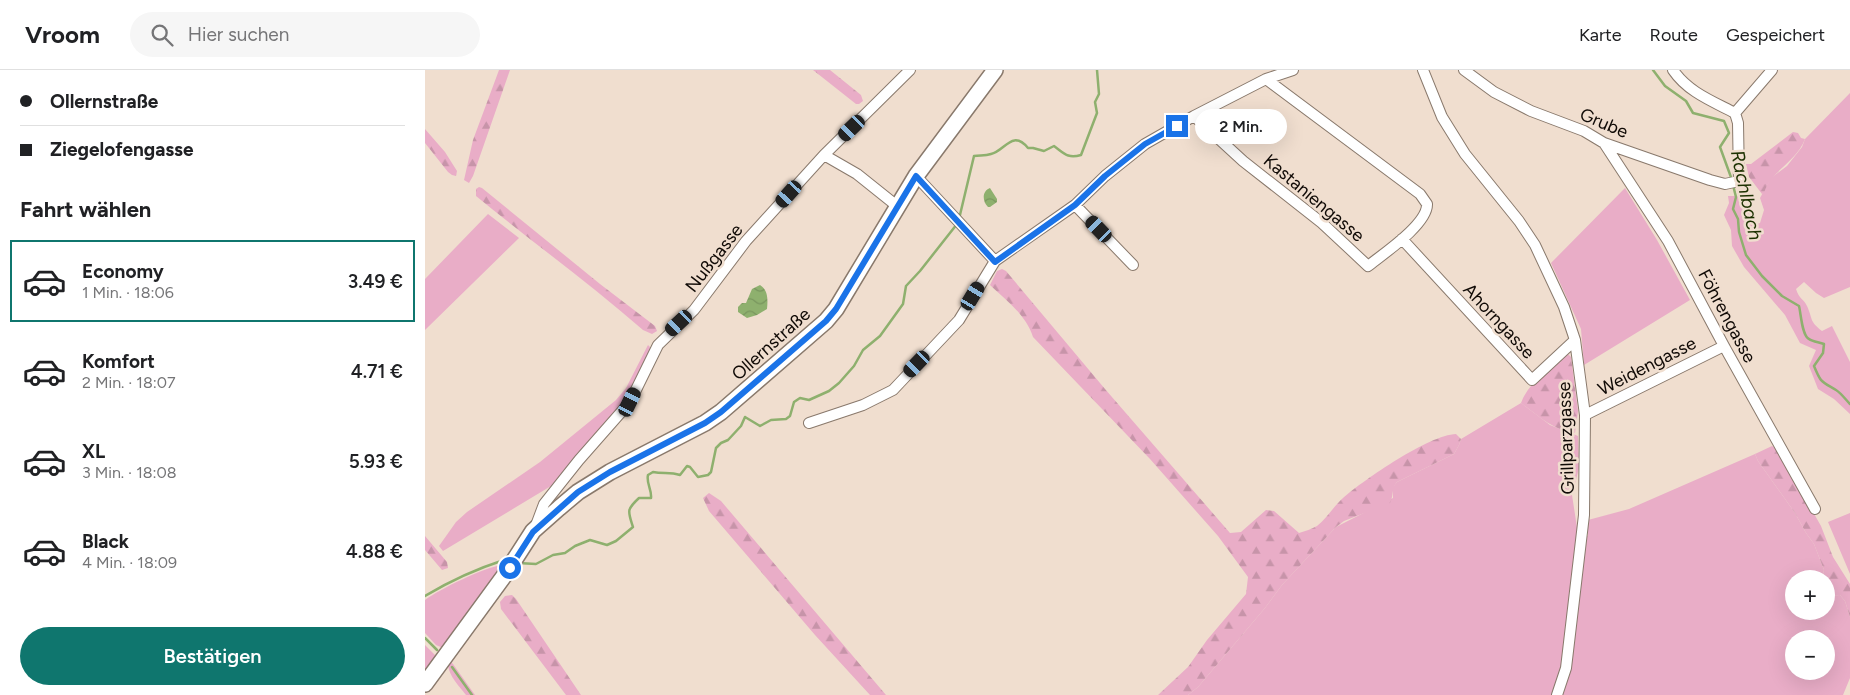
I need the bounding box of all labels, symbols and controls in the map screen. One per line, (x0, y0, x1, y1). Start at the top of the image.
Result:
search box (130, 12, 480, 57)
text: Vroom (25, 20, 100, 49)
icon: search (148, 21, 176, 49)
text: Hier suchen (188, 23, 289, 46)
text: Karte (1579, 24, 1622, 46)
text: Route (1650, 24, 1698, 46)
text: Gespeichert (1726, 24, 1825, 46)
text: Ollernstraße (50, 90, 158, 113)
street label: Grube (1577, 103, 1632, 143)
callout: 2 Min. (1195, 108, 1287, 144)
car (836, 112, 868, 144)
route end (1166, 115, 1188, 137)
text: 2 Min. (1219, 117, 1263, 136)
text: Ziegelofengasse (50, 138, 194, 161)
water label: Rachlbach (1726, 148, 1767, 243)
street label: Kastaniengasse (1259, 149, 1369, 247)
car (773, 178, 804, 210)
text: Fahrt wählen (20, 196, 151, 223)
car (1083, 213, 1114, 245)
street label: Nußgasse (681, 219, 748, 296)
icon: car (22, 259, 67, 304)
text: Economy (82, 260, 164, 283)
street label: Föhrengasse (1693, 266, 1761, 367)
text: 3.49 € (348, 270, 403, 293)
car (958, 279, 987, 313)
street label: Ahorngasse (1459, 279, 1540, 363)
text: 1 Min. · 18:06 (82, 283, 174, 302)
street label: Ollernstraße (727, 303, 815, 385)
car (662, 307, 695, 339)
street label: Weidengasse (1594, 332, 1700, 400)
car (901, 348, 932, 380)
icon: car (22, 349, 67, 394)
text: Komfort (82, 350, 155, 373)
text: 4.71 € (351, 360, 403, 383)
text: 2 Min. · 18:07 (82, 373, 176, 392)
street label: Grillparzgasse (1553, 381, 1579, 495)
car (616, 385, 643, 419)
icon: car (22, 439, 67, 484)
text: XL (82, 440, 105, 463)
text: 5.93 € (349, 450, 403, 473)
text: 3 Min. · 18:08 (82, 463, 177, 482)
icon: car (22, 529, 67, 574)
text: Black (82, 530, 129, 553)
text: 4.88 € (346, 540, 403, 563)
text: 4 Min. · 18:09 (82, 553, 177, 572)
route start (499, 557, 521, 579)
map controls (1785, 570, 1835, 680)
button: + (1785, 570, 1835, 620)
button: Bestätigen (20, 627, 405, 685)
button: − (1785, 630, 1835, 680)

